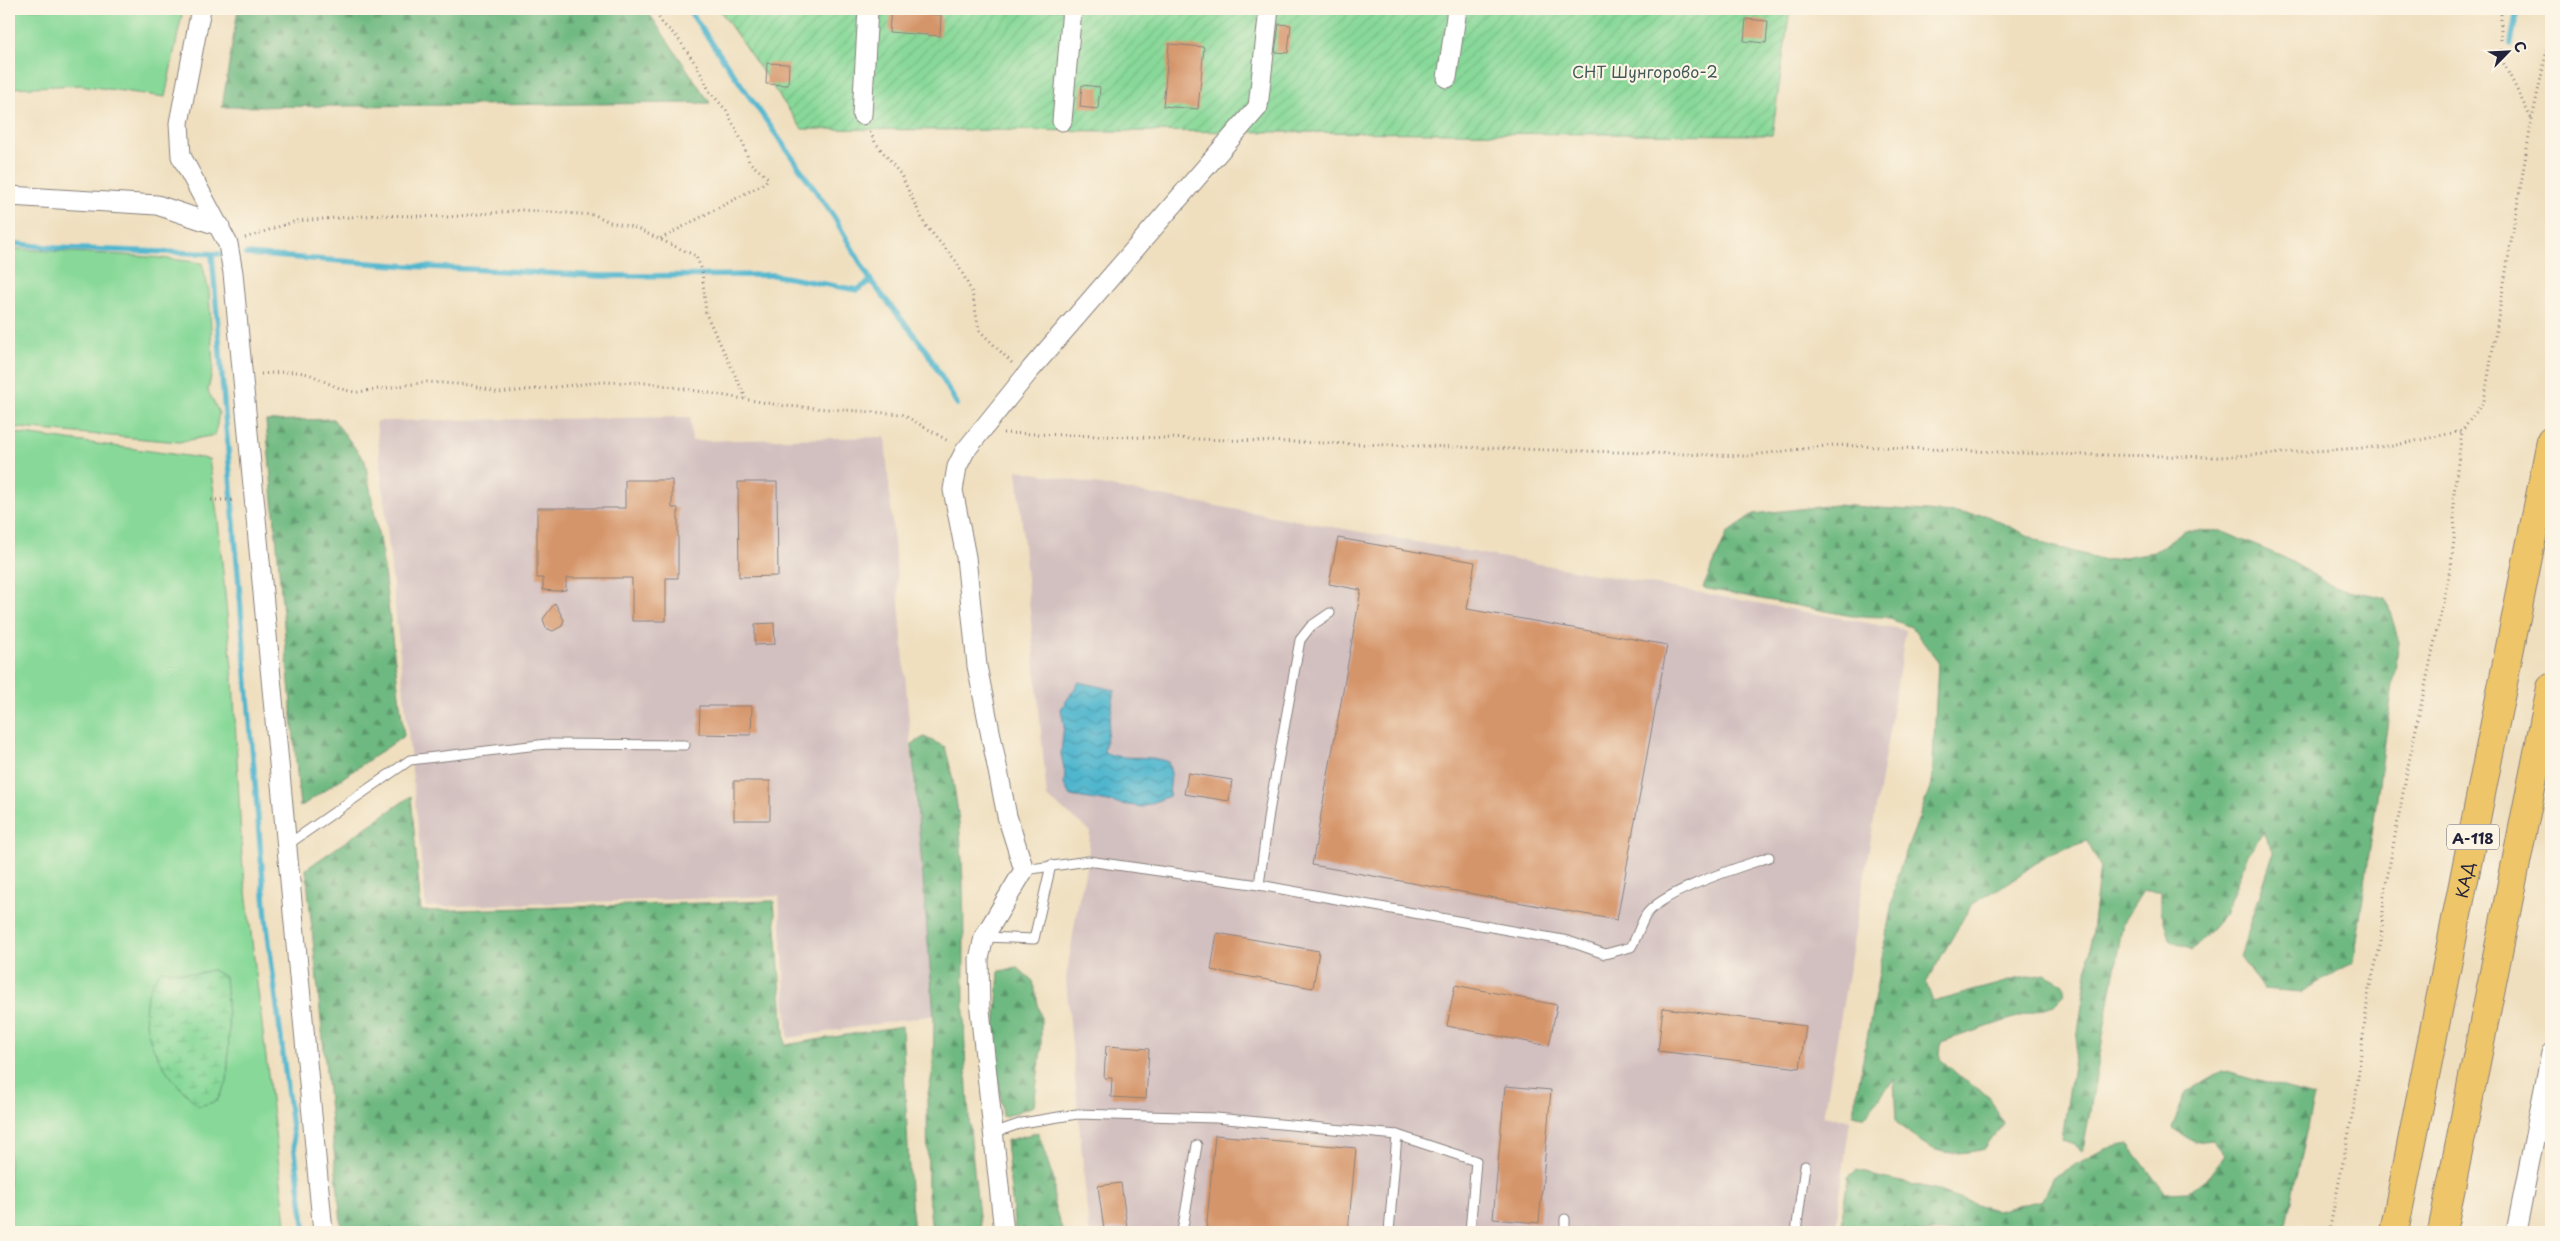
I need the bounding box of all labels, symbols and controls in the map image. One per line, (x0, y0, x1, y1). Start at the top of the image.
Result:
north arrow (2482, 28, 2532, 78)
text: С (2509, 37, 2532, 56)
park label: СНТ Шунгорово-2 (1572, 59, 1718, 83)
road number: А-118 (2447, 824, 2499, 850)
street label: КАД (2449, 859, 2479, 900)

